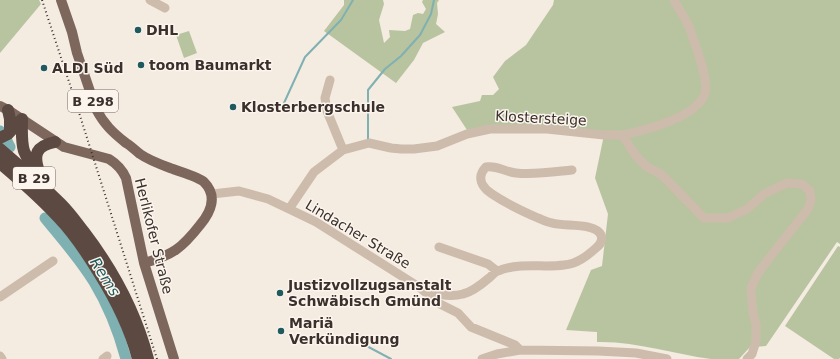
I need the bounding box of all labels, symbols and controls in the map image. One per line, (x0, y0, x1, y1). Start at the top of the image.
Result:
place label: DHL (146, 22, 178, 38)
marker: DHL (133, 25, 143, 35)
place label: toom Baumarkt (149, 57, 272, 73)
place label: ALDI Süd (52, 60, 124, 76)
marker: toom Baumarkt (136, 60, 146, 70)
marker: ALDI Süd (39, 63, 49, 73)
road number: B 298 (68, 90, 118, 112)
place label: Klosterbergschule (241, 99, 385, 115)
marker: Klosterbergschule (228, 102, 238, 112)
street label: Klostersteige (495, 108, 587, 128)
road number: B 29 (13, 167, 55, 189)
street label: Herlikofer Straße (132, 176, 176, 296)
street label: Lindacher Straße (303, 196, 413, 272)
water label: Rems (86, 254, 124, 300)
place label: Justizvollzugsanstalt Schwäbisch Gmünd (287, 277, 452, 309)
marker: Justizvollzugsanstalt Schwäbisch Gmünd (275, 288, 285, 298)
place label: Mariä Verkündigung (289, 315, 400, 347)
marker: Mariä Verkündigung (276, 326, 286, 336)

